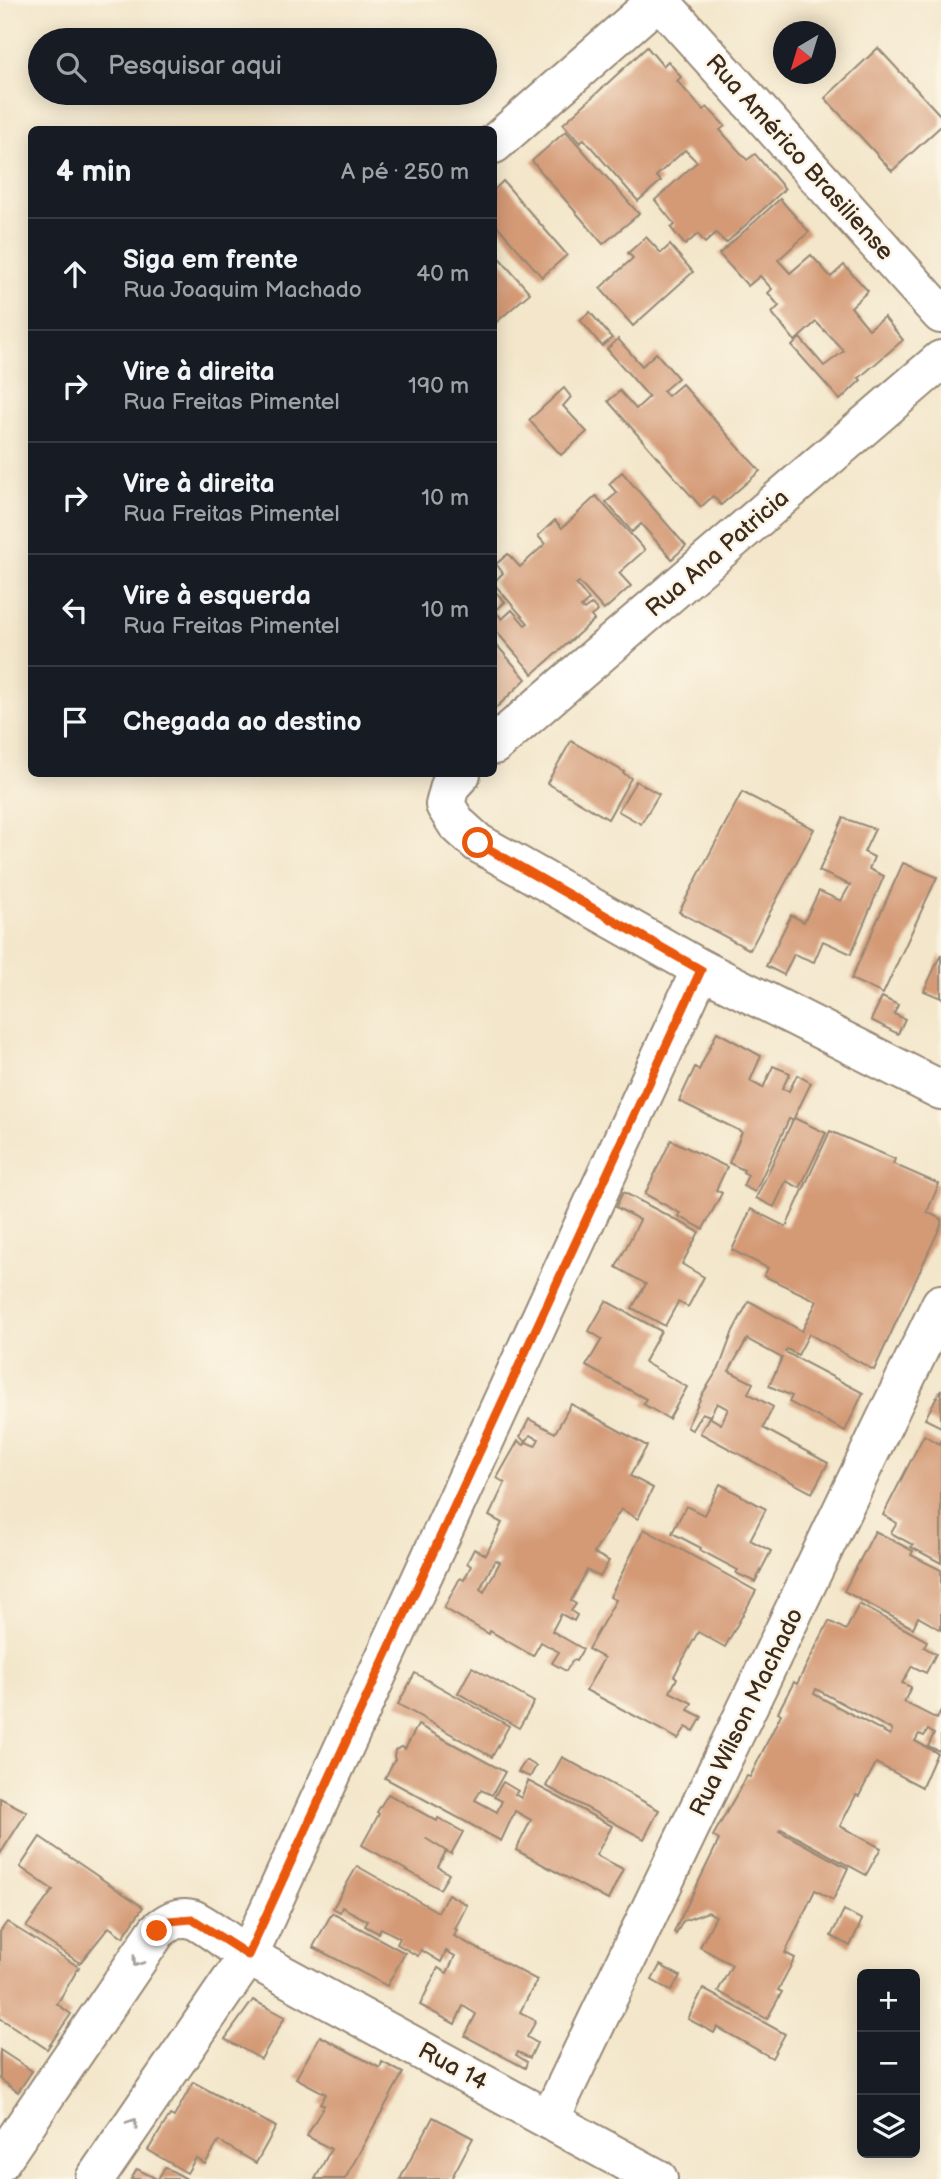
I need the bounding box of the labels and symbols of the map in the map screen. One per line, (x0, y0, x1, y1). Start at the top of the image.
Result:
north arrow (773, 21, 836, 84)
street label: Rua Américo Brasiliense (699, 48, 900, 266)
street label: Rua Ana Patricia (640, 483, 795, 623)
route start (462, 827, 493, 858)
street label: Rua Wilson Machado (683, 1603, 809, 1821)
route end (141, 1915, 172, 1946)
one-way arrow (133, 1954, 146, 1967)
street label: Rua 14 (413, 2036, 493, 2097)
one-way arrow (125, 2118, 137, 2131)

